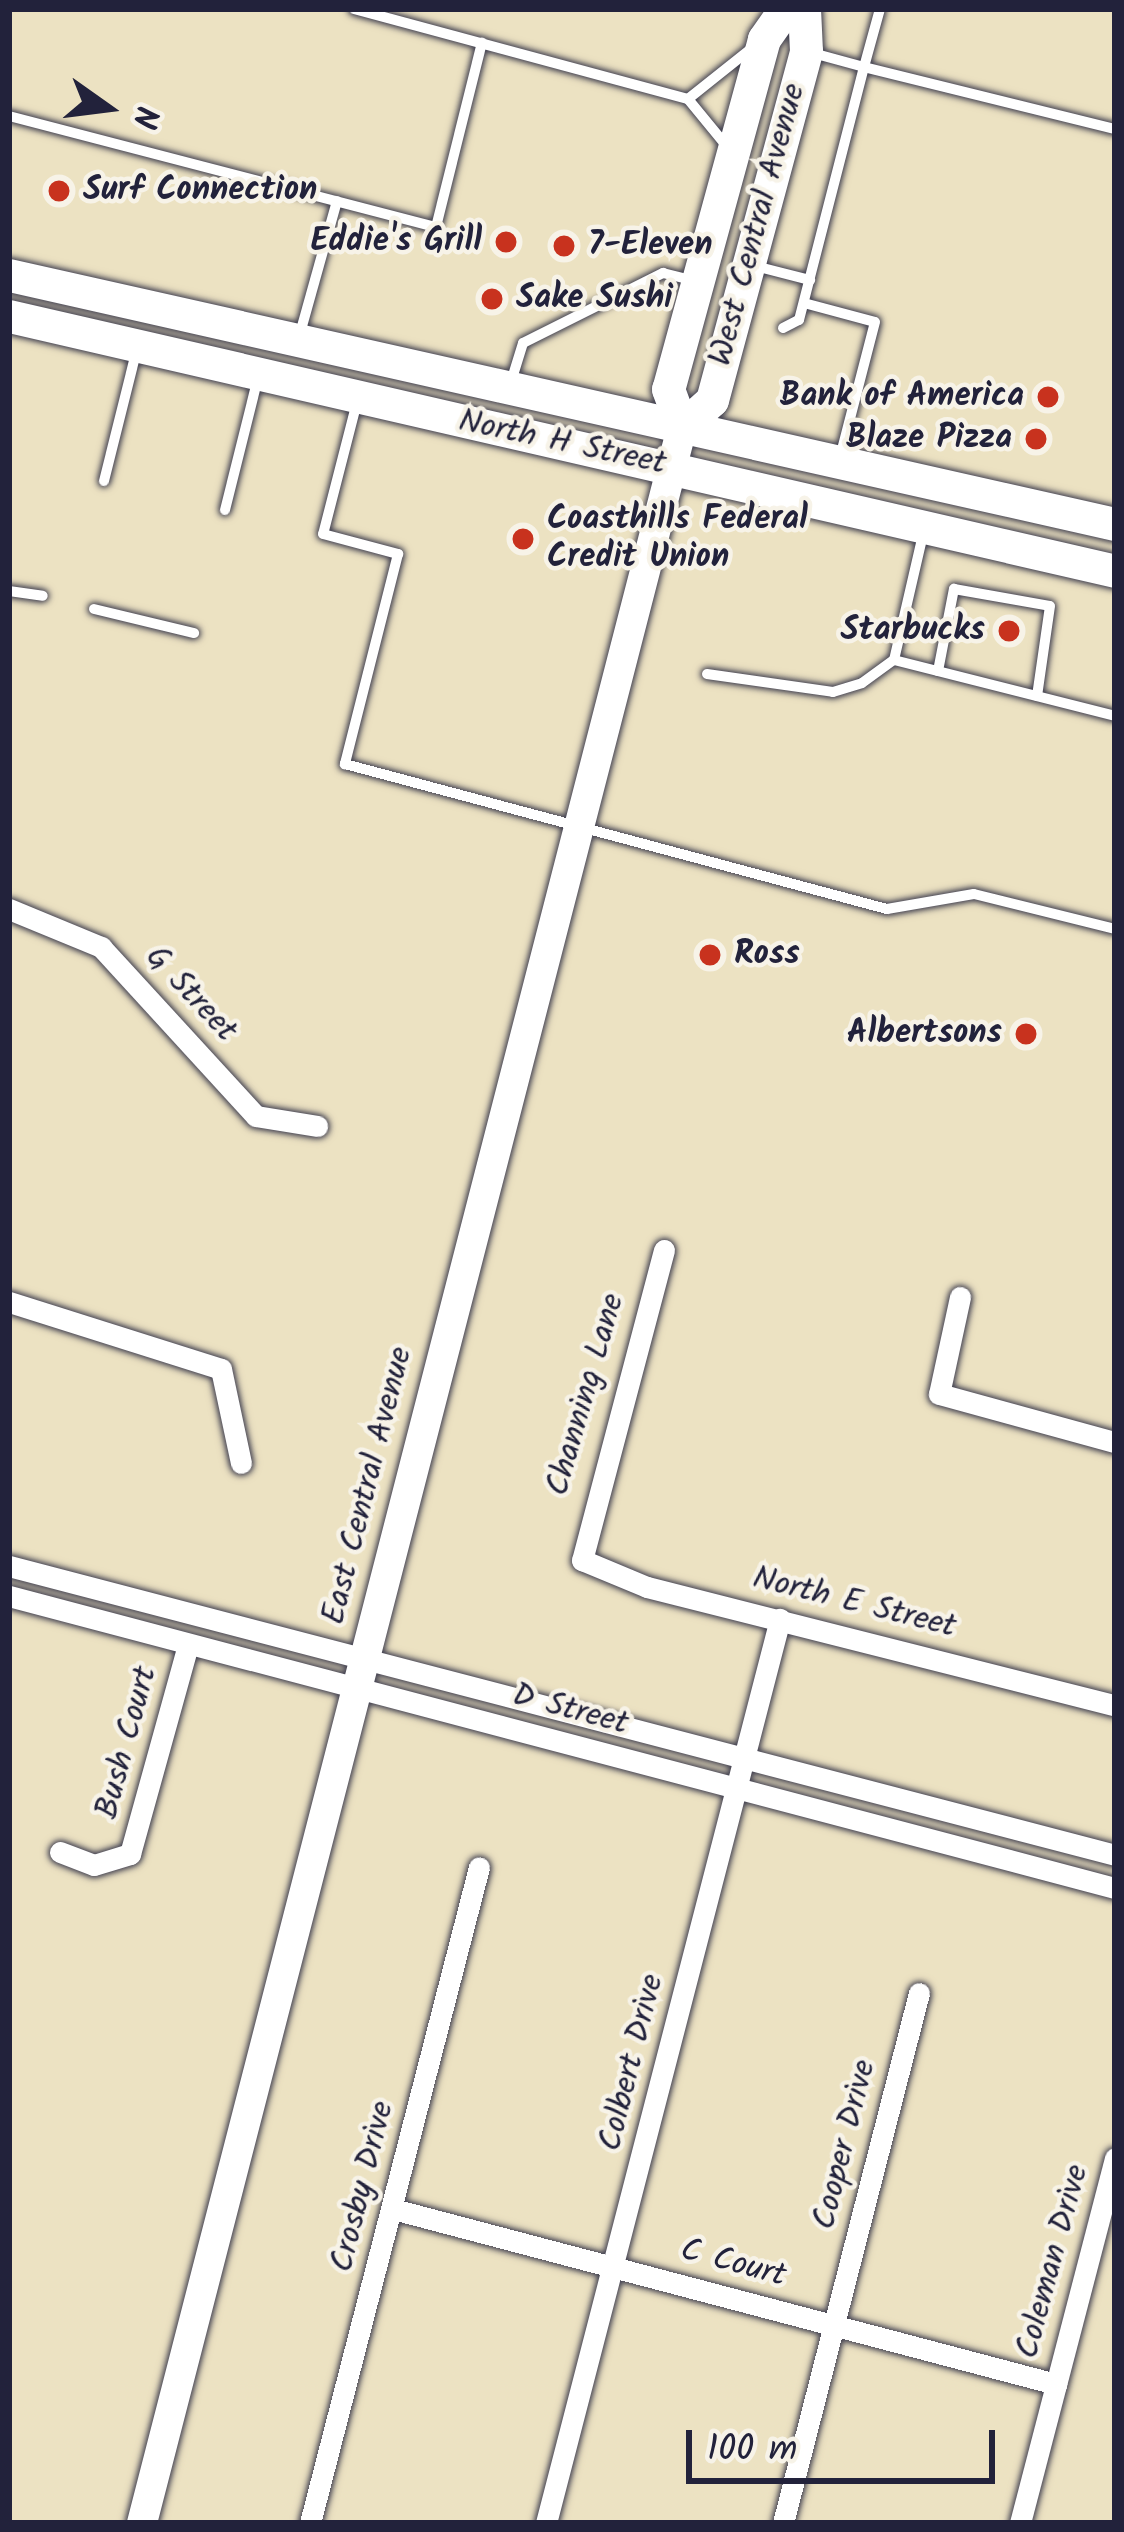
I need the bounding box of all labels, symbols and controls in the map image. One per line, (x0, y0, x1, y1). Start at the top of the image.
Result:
north arrow (48, 48, 168, 168)
street label: West Central Avenue (702, 80, 816, 370)
text: N (115, 100, 172, 133)
place label: Surf Connection (83, 171, 317, 211)
marker: Surf Connection (46, 178, 72, 204)
place label: Eddie's Grill (310, 222, 482, 262)
place label: 7-Eleven (588, 226, 712, 266)
marker: Eddie's Grill (493, 229, 519, 255)
marker: 7-Eleven (551, 233, 577, 259)
place label: Sake Sushi (516, 279, 673, 319)
marker: Sake Sushi (479, 286, 505, 312)
place label: Bank of America (780, 377, 1024, 417)
marker: Bank of America (1035, 384, 1061, 410)
street label: North H Street (455, 403, 669, 485)
place label: Blaze Pizza (846, 419, 1012, 459)
marker: Blaze Pizza (1023, 426, 1049, 452)
place label: Coasthills Federal Credit Union (547, 500, 808, 578)
marker: Coasthills Federal Credit Union (510, 526, 536, 552)
place label: Starbucks (841, 611, 985, 651)
marker: Starbucks (996, 618, 1022, 644)
place label: Ross (734, 935, 800, 975)
street label: G Street (136, 939, 244, 1051)
marker: Ross (697, 942, 723, 968)
place label: Albertsons (847, 1014, 1002, 1054)
marker: Albertsons (1013, 1021, 1039, 1047)
street label: Channing Lane (539, 1289, 635, 1501)
street label: East Central Avenue (315, 1343, 423, 1629)
street label: North E Street (748, 1560, 960, 1648)
street label: Bush Court (89, 1662, 167, 1824)
street label: D Street (508, 1677, 632, 1745)
street label: Colbert Drive (592, 1971, 674, 2155)
street label: Cooper Drive (806, 2056, 886, 2234)
street label: Crosby Drive (324, 2098, 404, 2276)
street label: Coleman Drive (1009, 2161, 1099, 2363)
street label: C Court (676, 2231, 790, 2297)
scale bar (692, 2406, 1001, 2480)
text: 100 m (707, 2422, 797, 2479)

